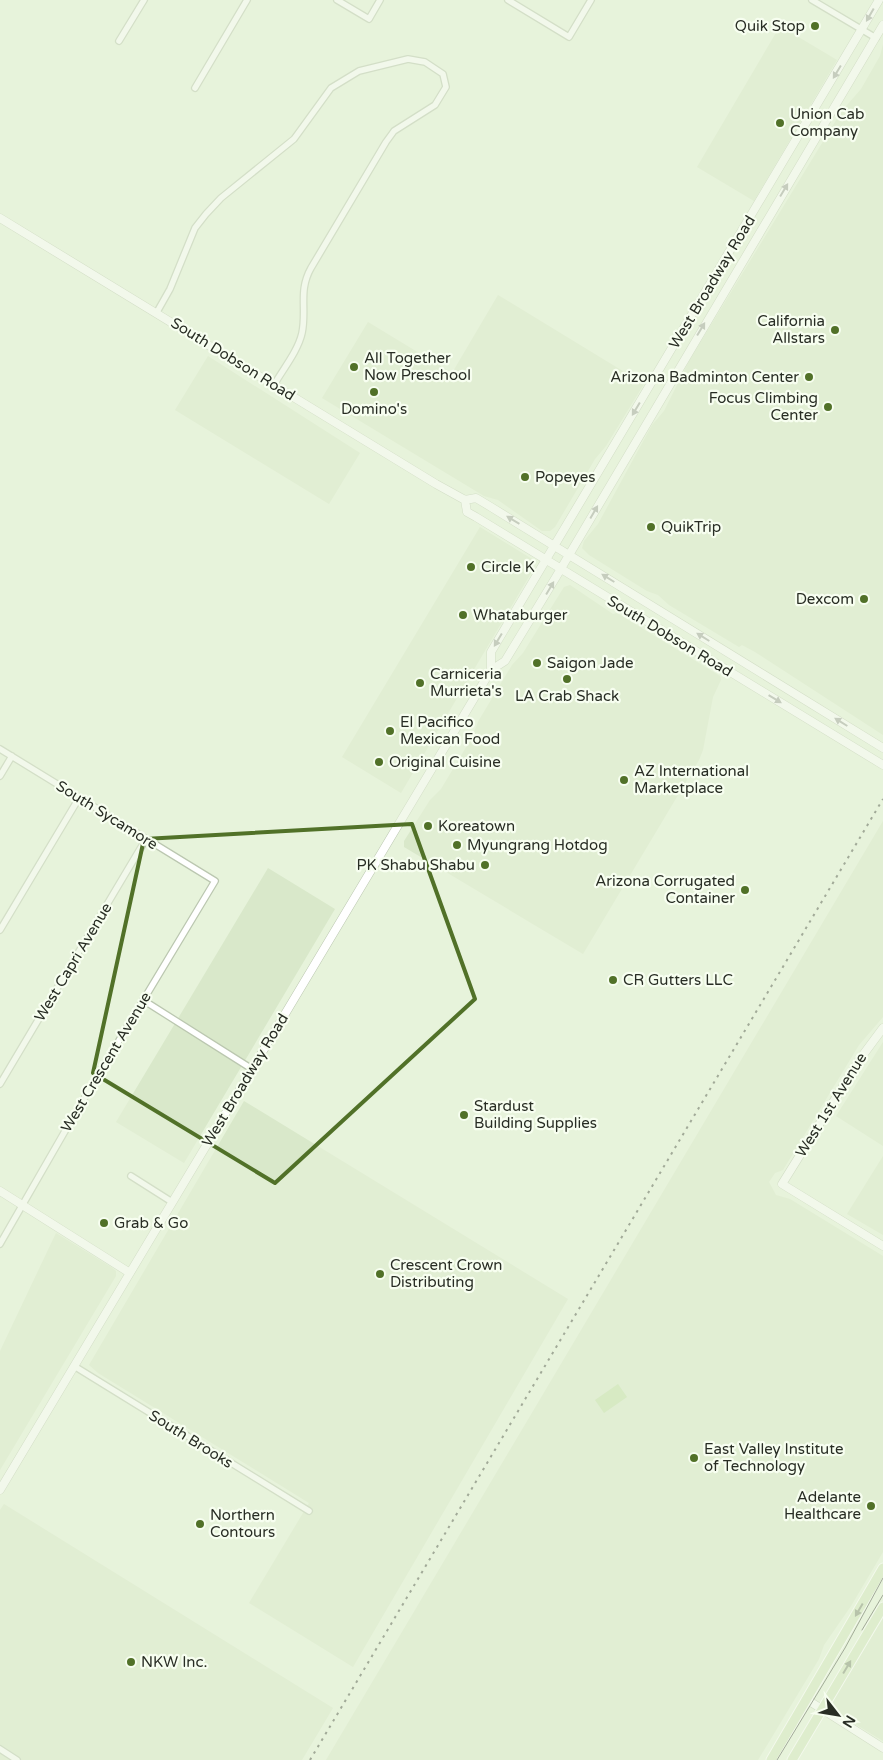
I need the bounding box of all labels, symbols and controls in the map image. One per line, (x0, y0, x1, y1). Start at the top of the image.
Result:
one-way arrow (866, 8, 875, 21)
place label: Quik Stop (735, 17, 805, 35)
marker: Quik Stop (809, 20, 821, 32)
one-way arrow (832, 65, 841, 78)
place label: Union Cab Company (790, 105, 864, 140)
marker: Union Cab Company (774, 117, 786, 129)
one-way arrow (780, 183, 789, 196)
street label: West Broadway Road (665, 212, 759, 352)
place label: California Allstars (757, 312, 825, 347)
street label: South Dobson Road (168, 314, 298, 404)
one-way arrow (697, 322, 705, 337)
marker: California Allstars (829, 324, 841, 336)
place label: All Together Now Preschool (364, 349, 471, 384)
marker: All Together Now Preschool (348, 361, 360, 373)
place label: Arizona Badminton Center (610, 368, 799, 386)
marker: Arizona Badminton Center (803, 371, 815, 383)
marker: Domino's (368, 386, 380, 398)
place label: Focus Climbing Center (709, 389, 818, 424)
place label: Domino's (341, 400, 407, 418)
marker: Focus Climbing Center (822, 401, 834, 413)
one-way arrow (632, 403, 641, 416)
place label: Popeyes (535, 468, 596, 486)
marker: Popeyes (519, 471, 531, 483)
one-way arrow (589, 506, 598, 519)
one-way arrow (506, 515, 519, 524)
place label: QuikTrip (661, 518, 721, 536)
marker: QuikTrip (645, 521, 657, 533)
place label: Circle K (481, 558, 535, 576)
marker: Circle K (465, 561, 477, 573)
one-way arrow (601, 574, 614, 583)
one-way arrow (545, 581, 554, 594)
place label: Dexcom (796, 590, 854, 608)
street label: South Dobson Road (604, 591, 736, 681)
marker: Dexcom (858, 593, 870, 605)
place label: Whataburger (473, 606, 568, 624)
marker: Whataburger (457, 609, 469, 621)
one-way arrow (494, 633, 502, 648)
one-way arrow (697, 633, 710, 642)
place label: Saigon Jade (547, 654, 633, 672)
marker: Saigon Jade (531, 657, 543, 669)
place label: Carniceria Murrieta's (430, 665, 502, 700)
marker: LA Crab Shack (561, 673, 573, 685)
marker: Carniceria Murrieta's (414, 677, 426, 689)
place label: LA Crab Shack (515, 687, 619, 705)
one-way arrow (768, 695, 781, 704)
place label: El Pacifico Mexican Food (400, 713, 500, 748)
one-way arrow (835, 718, 848, 727)
marker: El Pacifico Mexican Food (384, 725, 396, 737)
place label: Original Cuisine (389, 753, 501, 771)
marker: Original Cuisine (373, 756, 385, 768)
place label: AZ International Marketplace (634, 762, 749, 797)
marker: AZ International Marketplace (618, 774, 630, 786)
street label: South Sycamore (53, 777, 161, 853)
place label: Koreatown (438, 817, 515, 835)
marker: Koreatown (422, 820, 434, 832)
place label: Myungrang Hotdog (467, 836, 608, 854)
marker: Myungrang Hotdog (451, 839, 463, 851)
place label: PK Shabu Shabu (356, 856, 475, 874)
marker: PK Shabu Shabu (479, 859, 491, 871)
place label: Arizona Corrugated Container (595, 872, 735, 907)
marker: Arizona Corrugated Container (739, 884, 751, 896)
street label: West Capri Avenue (30, 899, 116, 1025)
place label: CR Gutters LLC (623, 971, 733, 989)
marker: CR Gutters LLC (607, 974, 619, 986)
street label: West Crescent Avenue (57, 989, 155, 1135)
street label: West Broadway Road (198, 1010, 292, 1150)
street label: West 1st Avenue (792, 1050, 870, 1160)
place label: Stardust Building Supplies (474, 1097, 597, 1132)
marker: Stardust Building Supplies (458, 1109, 470, 1121)
place label: Grab & Go (114, 1214, 188, 1232)
marker: Grab & Go (98, 1217, 110, 1229)
place label: Crescent Crown Distributing (390, 1256, 502, 1291)
marker: Crescent Crown Distributing (374, 1268, 386, 1280)
street label: South Brooks (146, 1406, 236, 1472)
place label: East Valley Institute of Technology (704, 1440, 843, 1475)
marker: East Valley Institute of Technology (688, 1452, 700, 1464)
place label: Adelante Healthcare (784, 1488, 861, 1523)
marker: Adelante Healthcare (865, 1500, 877, 1512)
place label: Northern Contours (210, 1506, 275, 1541)
marker: Northern Contours (194, 1518, 206, 1530)
one-way arrow (854, 1603, 863, 1616)
place label: NKW Inc. (141, 1653, 207, 1671)
marker: NKW Inc. (125, 1656, 137, 1668)
one-way arrow (842, 1661, 851, 1674)
north arrow (813, 1690, 863, 1740)
text: N (839, 1712, 859, 1731)

